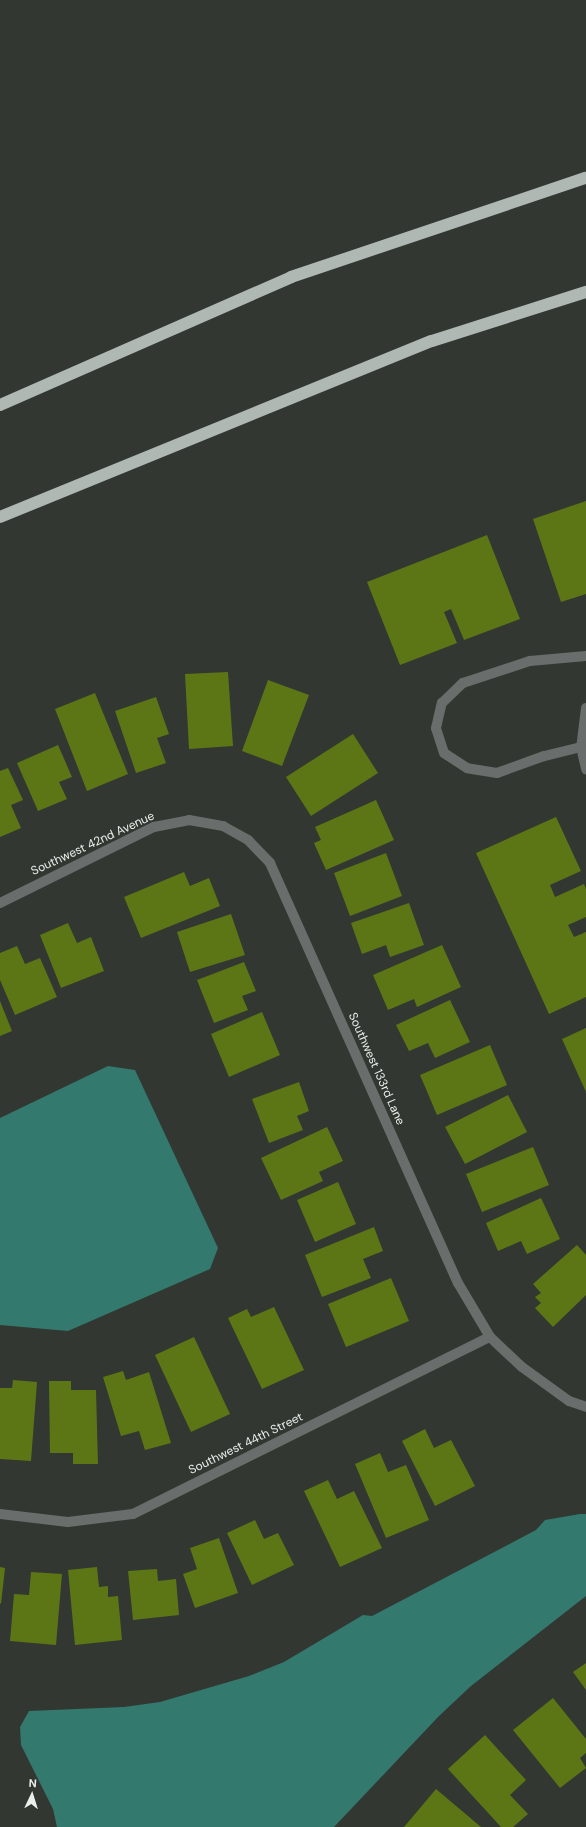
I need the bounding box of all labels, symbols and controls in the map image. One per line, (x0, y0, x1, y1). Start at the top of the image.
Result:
street label: Southwest 42nd Avenue (29, 809, 157, 879)
street label: Southwest 133rd Lane (345, 1011, 407, 1127)
street label: Southwest 44th Street (187, 1410, 305, 1478)
north arrow (12, 1775, 52, 1815)
text: N (28, 1776, 37, 1790)

